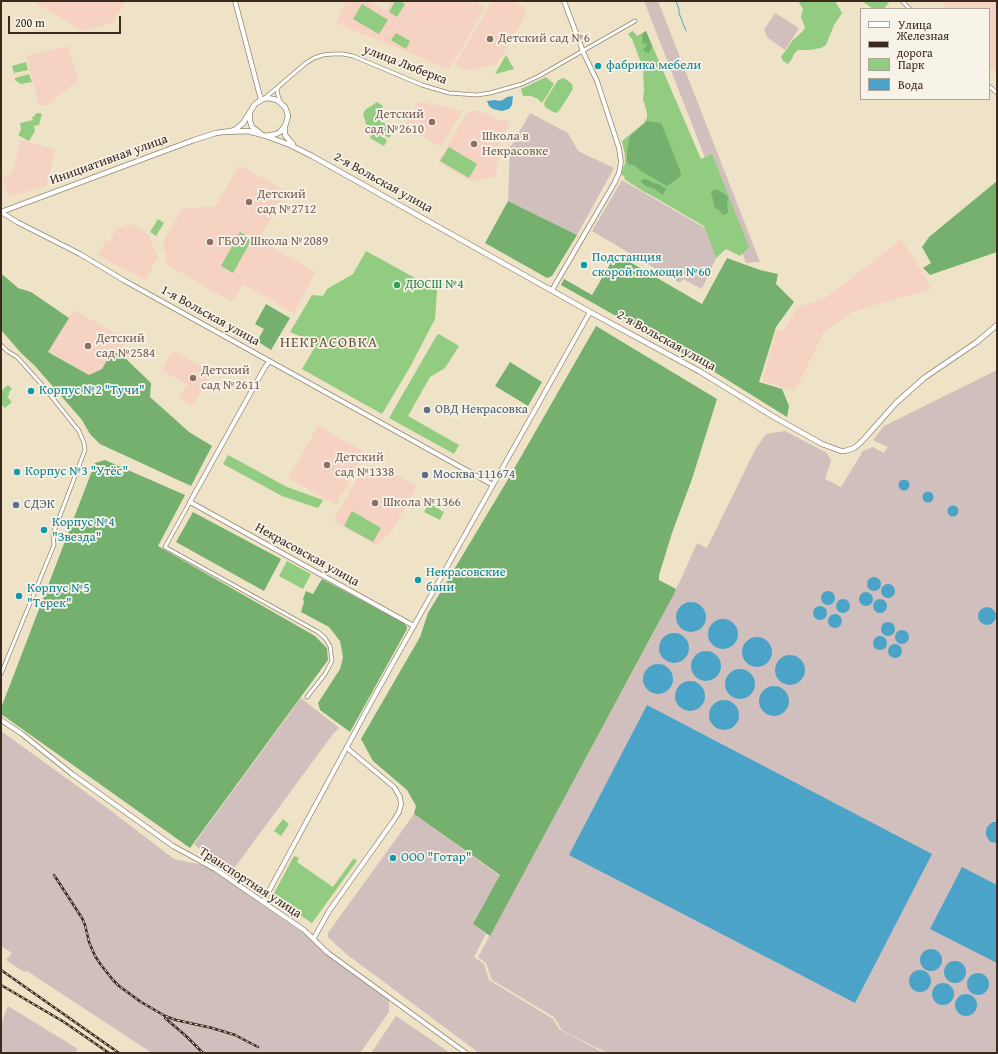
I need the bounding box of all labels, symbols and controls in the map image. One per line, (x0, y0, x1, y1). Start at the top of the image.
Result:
scale bar (10, 8, 123, 34)
legend (860, 8, 990, 100)
text: 200 m (15, 14, 45, 31)
text: Улица (898, 16, 932, 33)
text: Железная дорога (897, 27, 949, 61)
place label: Детский сад №6 (498, 31, 590, 47)
marker: Детский сад №6 (485, 34, 495, 44)
street label: улица Люберка (361, 42, 449, 88)
text: Парк (898, 56, 924, 73)
place label: фабрика мебели (606, 58, 701, 74)
marker: фабрика мебели (593, 61, 603, 71)
text: Вода (898, 76, 923, 93)
place label: Детский сад №2610 (365, 107, 424, 138)
marker: Детский сад №2610 (427, 117, 437, 127)
place label: Школа в Некрасовке (482, 129, 548, 160)
street label: Инициативная улица (48, 131, 170, 189)
marker: Школа в Некрасовке (469, 139, 479, 149)
street label: 2-я Вольская улица (331, 149, 435, 217)
place label: Детский сад №2712 (257, 187, 316, 218)
marker: Детский сад №2712 (244, 197, 254, 207)
place label: ГБОУ Школа №2089 (218, 234, 328, 250)
marker: ГБОУ Школа №2089 (205, 237, 215, 247)
place label: Подстанция скорой помощи №60 (592, 250, 711, 281)
marker: Подстанция скорой помощи №60 (579, 260, 589, 270)
place label: ДЮСШ №4 (405, 277, 464, 293)
marker: ДЮСШ №4 (392, 280, 402, 290)
street label: 1-я Вольская улица (158, 282, 262, 350)
street label: 2-я Вольская улица (614, 307, 718, 375)
place label: Детский сад №2584 (96, 331, 155, 362)
district label: НЕКРАСОВКА (280, 334, 378, 352)
marker: Детский сад №2584 (83, 341, 93, 351)
place label: Детский сад №2611 (201, 363, 260, 394)
marker: Детский сад №2611 (188, 373, 198, 383)
place label: Корпус №2 "Тучи" (39, 383, 145, 399)
marker: Корпус №2 "Тучи" (26, 386, 36, 396)
place label: ОВД Некрасовка (435, 402, 528, 418)
marker: ОВД Некрасовка (422, 405, 432, 415)
place label: Детский сад №1338 (335, 450, 394, 481)
marker: Детский сад №1338 (322, 460, 332, 470)
place label: Корпус №3 "Утёс" (25, 464, 128, 480)
marker: Корпус №3 "Утёс" (12, 467, 22, 477)
place label: Москва 111674 (433, 467, 515, 483)
marker: Москва 111674 (420, 470, 430, 480)
place label: Школа №1366 (383, 495, 461, 511)
place label: СДЭК (24, 497, 55, 513)
marker: Школа №1366 (370, 498, 380, 508)
marker: СДЭК (11, 500, 21, 510)
place label: Корпус №4 "Звезда" (52, 515, 115, 546)
street label: Некрасовская улица (252, 520, 362, 590)
marker: Корпус №4 "Звезда" (39, 525, 49, 535)
place label: Некрасовские бани (426, 565, 506, 596)
marker: Некрасовские бани (413, 575, 423, 585)
place label: Корпус №5 "Терек" (27, 581, 90, 612)
marker: Корпус №5 "Терек" (14, 591, 24, 601)
street label: Транспортная улица (196, 844, 304, 922)
place label: ООО "Готар" (401, 850, 471, 866)
marker: ООО "Готар" (388, 853, 398, 863)

